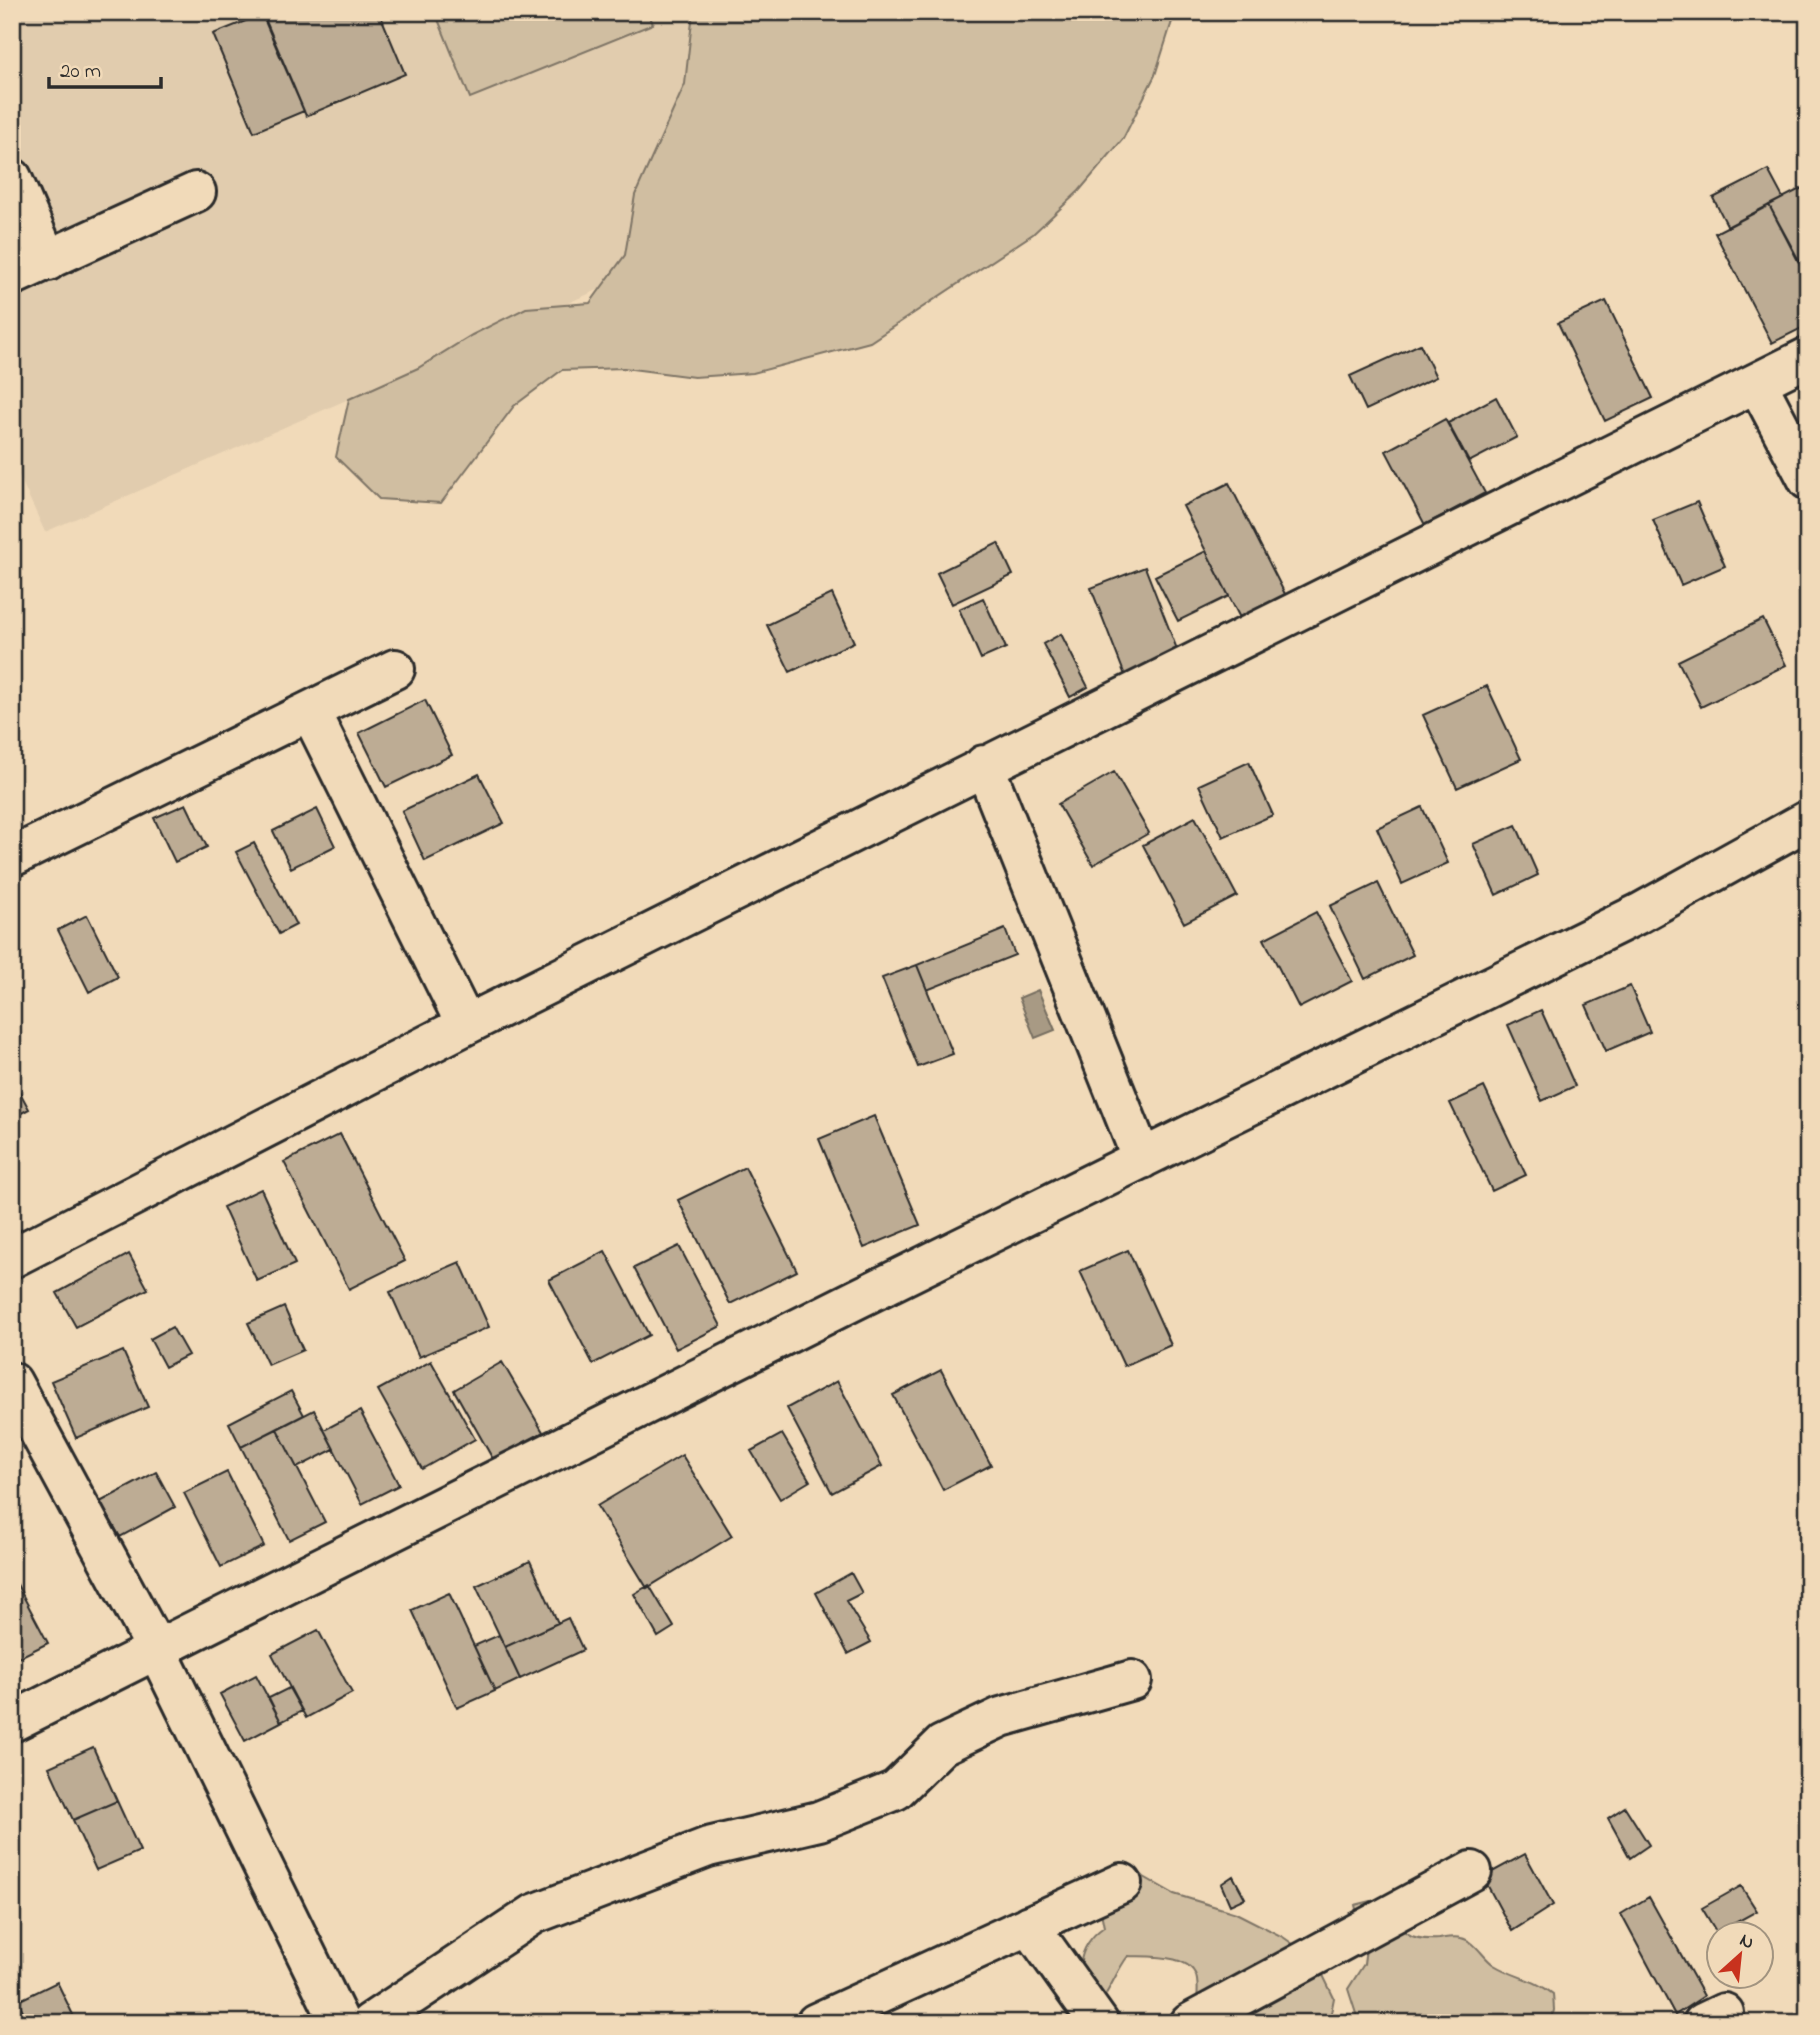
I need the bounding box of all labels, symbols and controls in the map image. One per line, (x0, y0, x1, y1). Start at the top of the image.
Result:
scale bar (49, 46, 161, 90)
text: 20 m (60, 57, 101, 87)
north arrow (1704, 1920, 1774, 1990)
text: N (1735, 1927, 1759, 1957)

